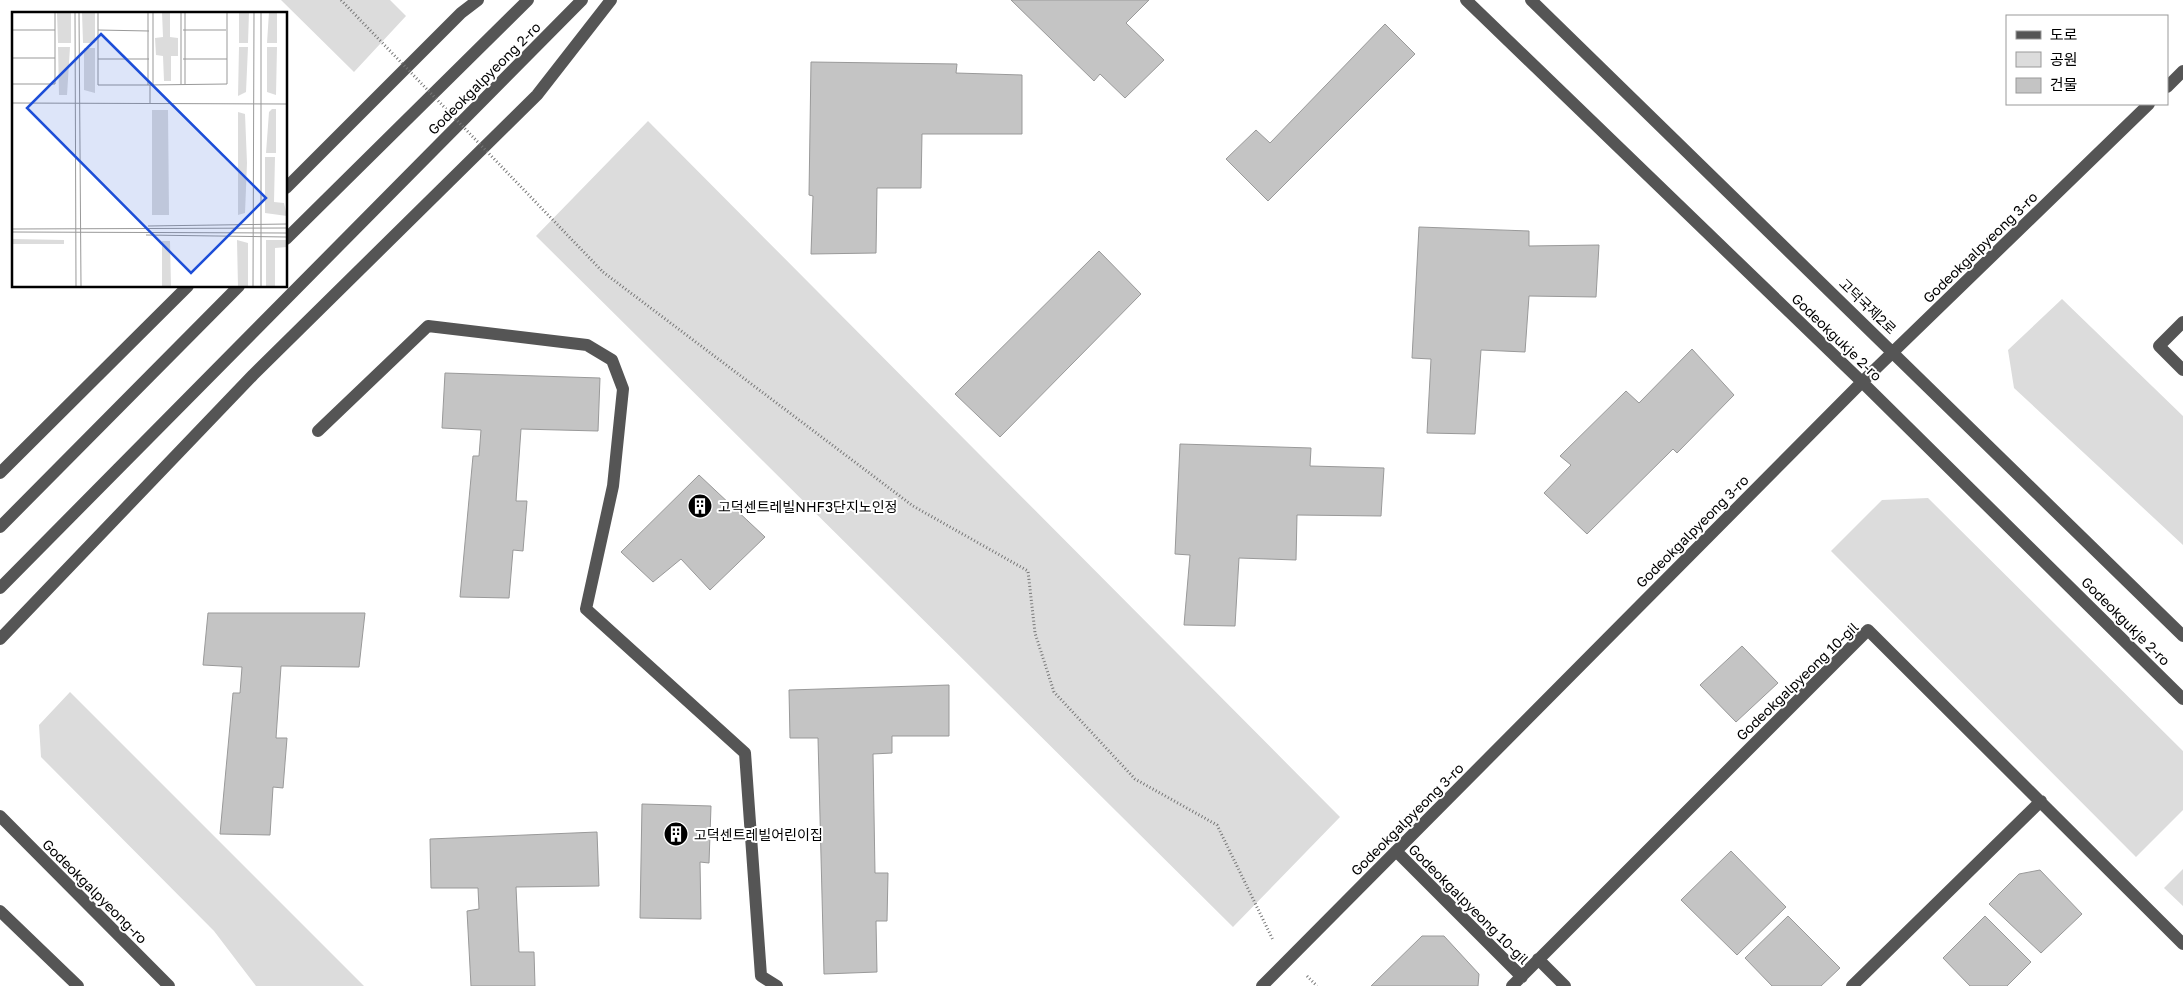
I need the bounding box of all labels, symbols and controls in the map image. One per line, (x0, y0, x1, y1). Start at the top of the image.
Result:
inset map (12, 12, 288, 288)
legend (2006, 15, 2168, 105)
street label: Godeokgalpyeong 2-ro (424, 18, 544, 138)
text: 도로 (2050, 25, 2078, 43)
text: 공원 (2050, 50, 2078, 68)
text: 건물 (2050, 75, 2078, 93)
street label: Godeokgalpyeong 3-ro (1919, 188, 2041, 306)
street label: 고덕국제2로 (1836, 275, 1900, 337)
street label: Godeokgukje 2-ro (1788, 290, 1886, 384)
street label: Godeokgalpyeong 3-ro (1632, 471, 1752, 591)
building icon: 고덕센트레빌NHF3단지노인정 (687, 493, 713, 519)
place label: 고덕센트레빌NHF3단지노인정 (718, 498, 897, 515)
street label: Godeokgukje 2-ro (2078, 573, 2174, 669)
street label: Godeokgalpyeong 10-gil (1733, 618, 1861, 744)
street label: Godeokgalpyeong 3-ro (1347, 759, 1467, 879)
building icon: 고덕센트레빌어린이집 (663, 821, 689, 847)
place label: 고덕센트레빌어린이집 (694, 826, 823, 843)
street label: Godeokgalpyeong-ro (39, 835, 151, 947)
street label: Godeokgalpyeong 10-gil (1405, 840, 1533, 968)

